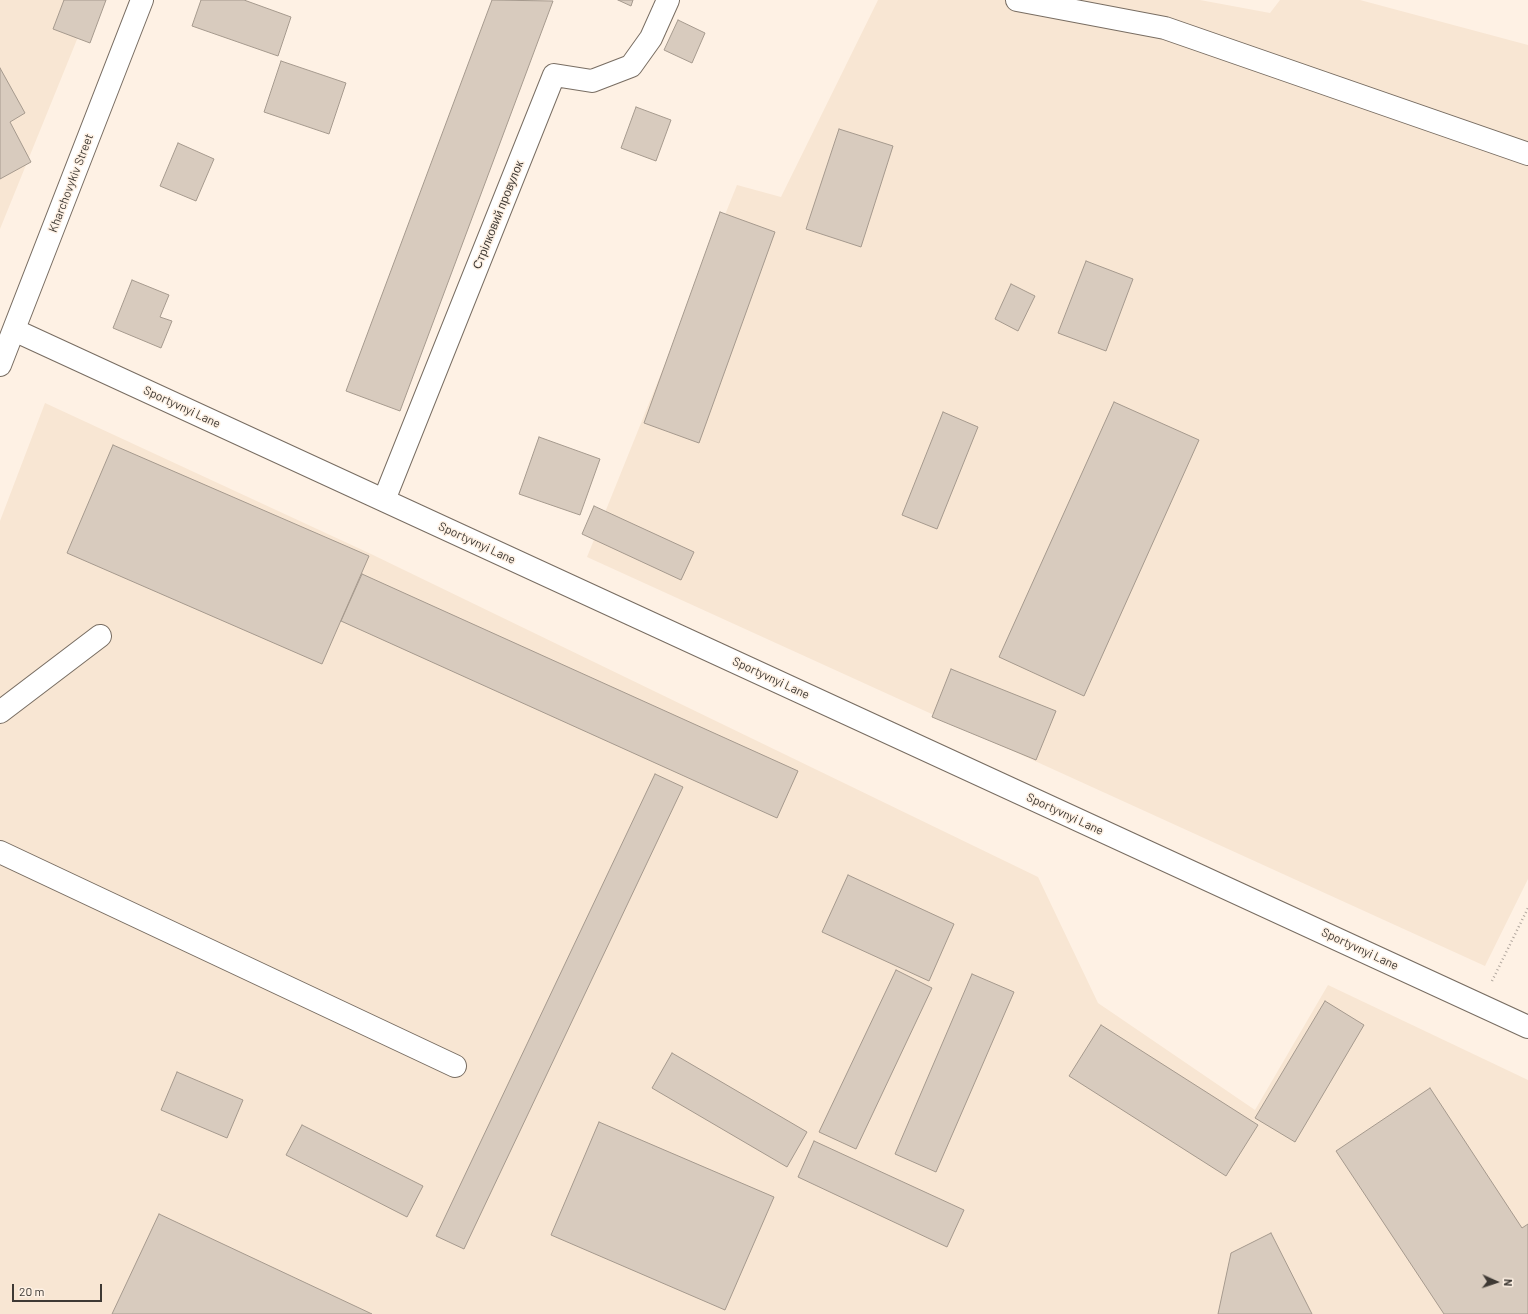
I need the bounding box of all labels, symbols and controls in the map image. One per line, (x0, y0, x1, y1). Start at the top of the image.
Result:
street label: Kharchovykiv Street (46, 132, 96, 234)
street label: Стрілковий провулок (470, 159, 526, 271)
street label: Sportyvnyi Lane (141, 383, 223, 431)
street label: Sportyvnyi Lane (436, 519, 518, 567)
street label: Sportyvnyi Lane (730, 654, 812, 702)
street label: Sportyvnyi Lane (1024, 790, 1106, 838)
street label: Sportyvnyi Lane (1319, 925, 1401, 973)
north arrow (1476, 1262, 1516, 1302)
scale bar (14, 1276, 104, 1302)
text: N (1502, 1279, 1515, 1287)
text: 20 m (19, 1284, 45, 1298)

